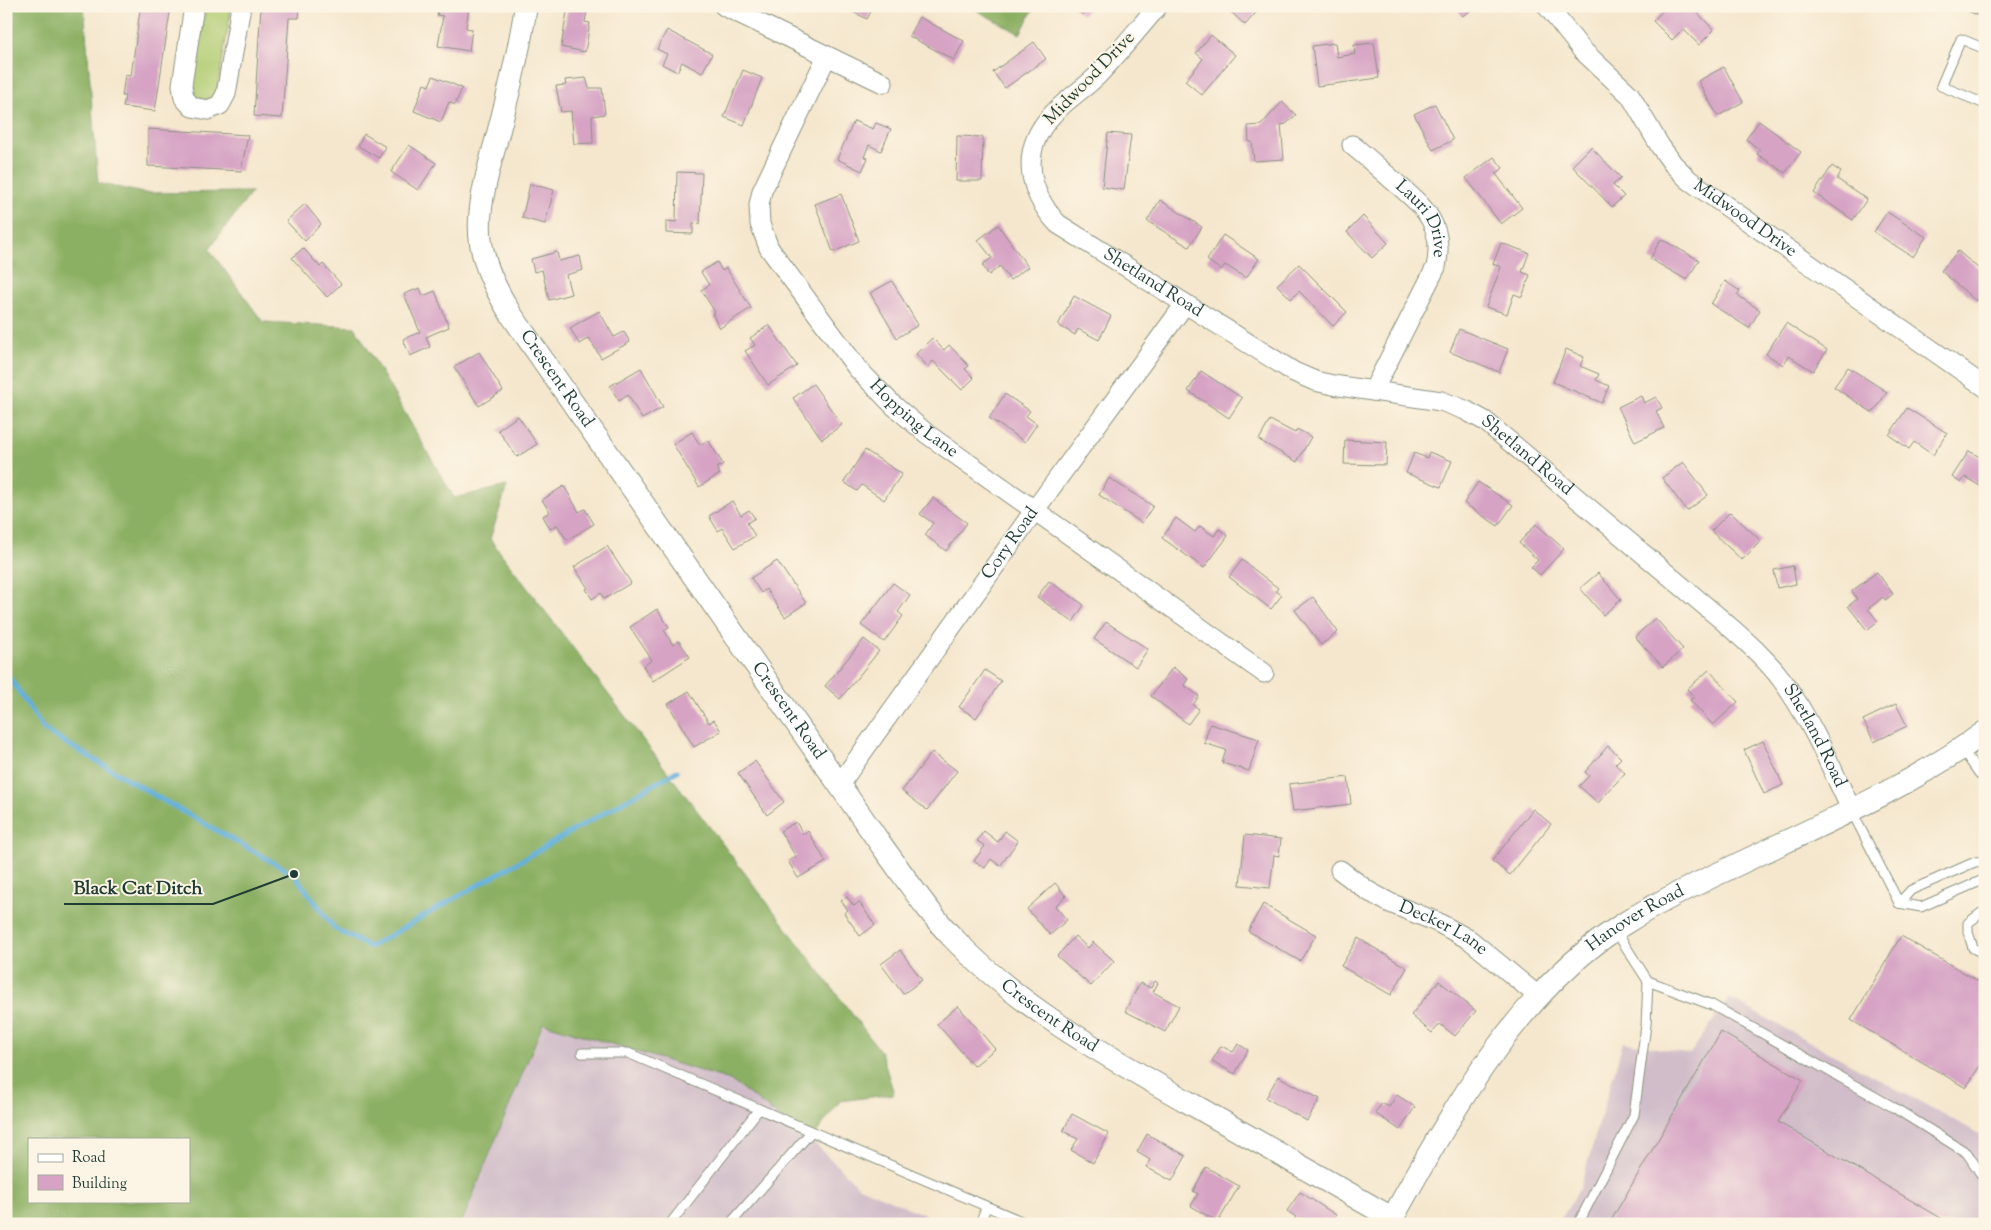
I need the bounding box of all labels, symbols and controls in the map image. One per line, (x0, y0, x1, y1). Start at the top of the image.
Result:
street label: Midwood Drive (1038, 26, 1142, 132)
street label: Midwood Drive (1687, 173, 1802, 264)
street label: Lauri Drive (1389, 174, 1451, 258)
street label: Shetland Road (1097, 242, 1208, 325)
street label: Crescent Road (513, 325, 599, 433)
street label: Hopping Lane (863, 374, 963, 465)
street label: Shetland Road (1475, 409, 1579, 502)
street label: Cory Road (976, 502, 1046, 586)
street label: Crescent Road (745, 657, 831, 765)
street label: Shetland Road (1776, 679, 1852, 792)
callout: Black Cat Ditch (64, 870, 213, 904)
text: Black Cat Ditch (73, 876, 203, 903)
street label: Hanover Road (1581, 879, 1689, 959)
street label: Decker Lane (1395, 895, 1493, 962)
street label: Crescent Road (994, 973, 1103, 1060)
legend (28, 1138, 190, 1202)
text: Road (72, 1148, 106, 1169)
text: Building (72, 1174, 127, 1195)

